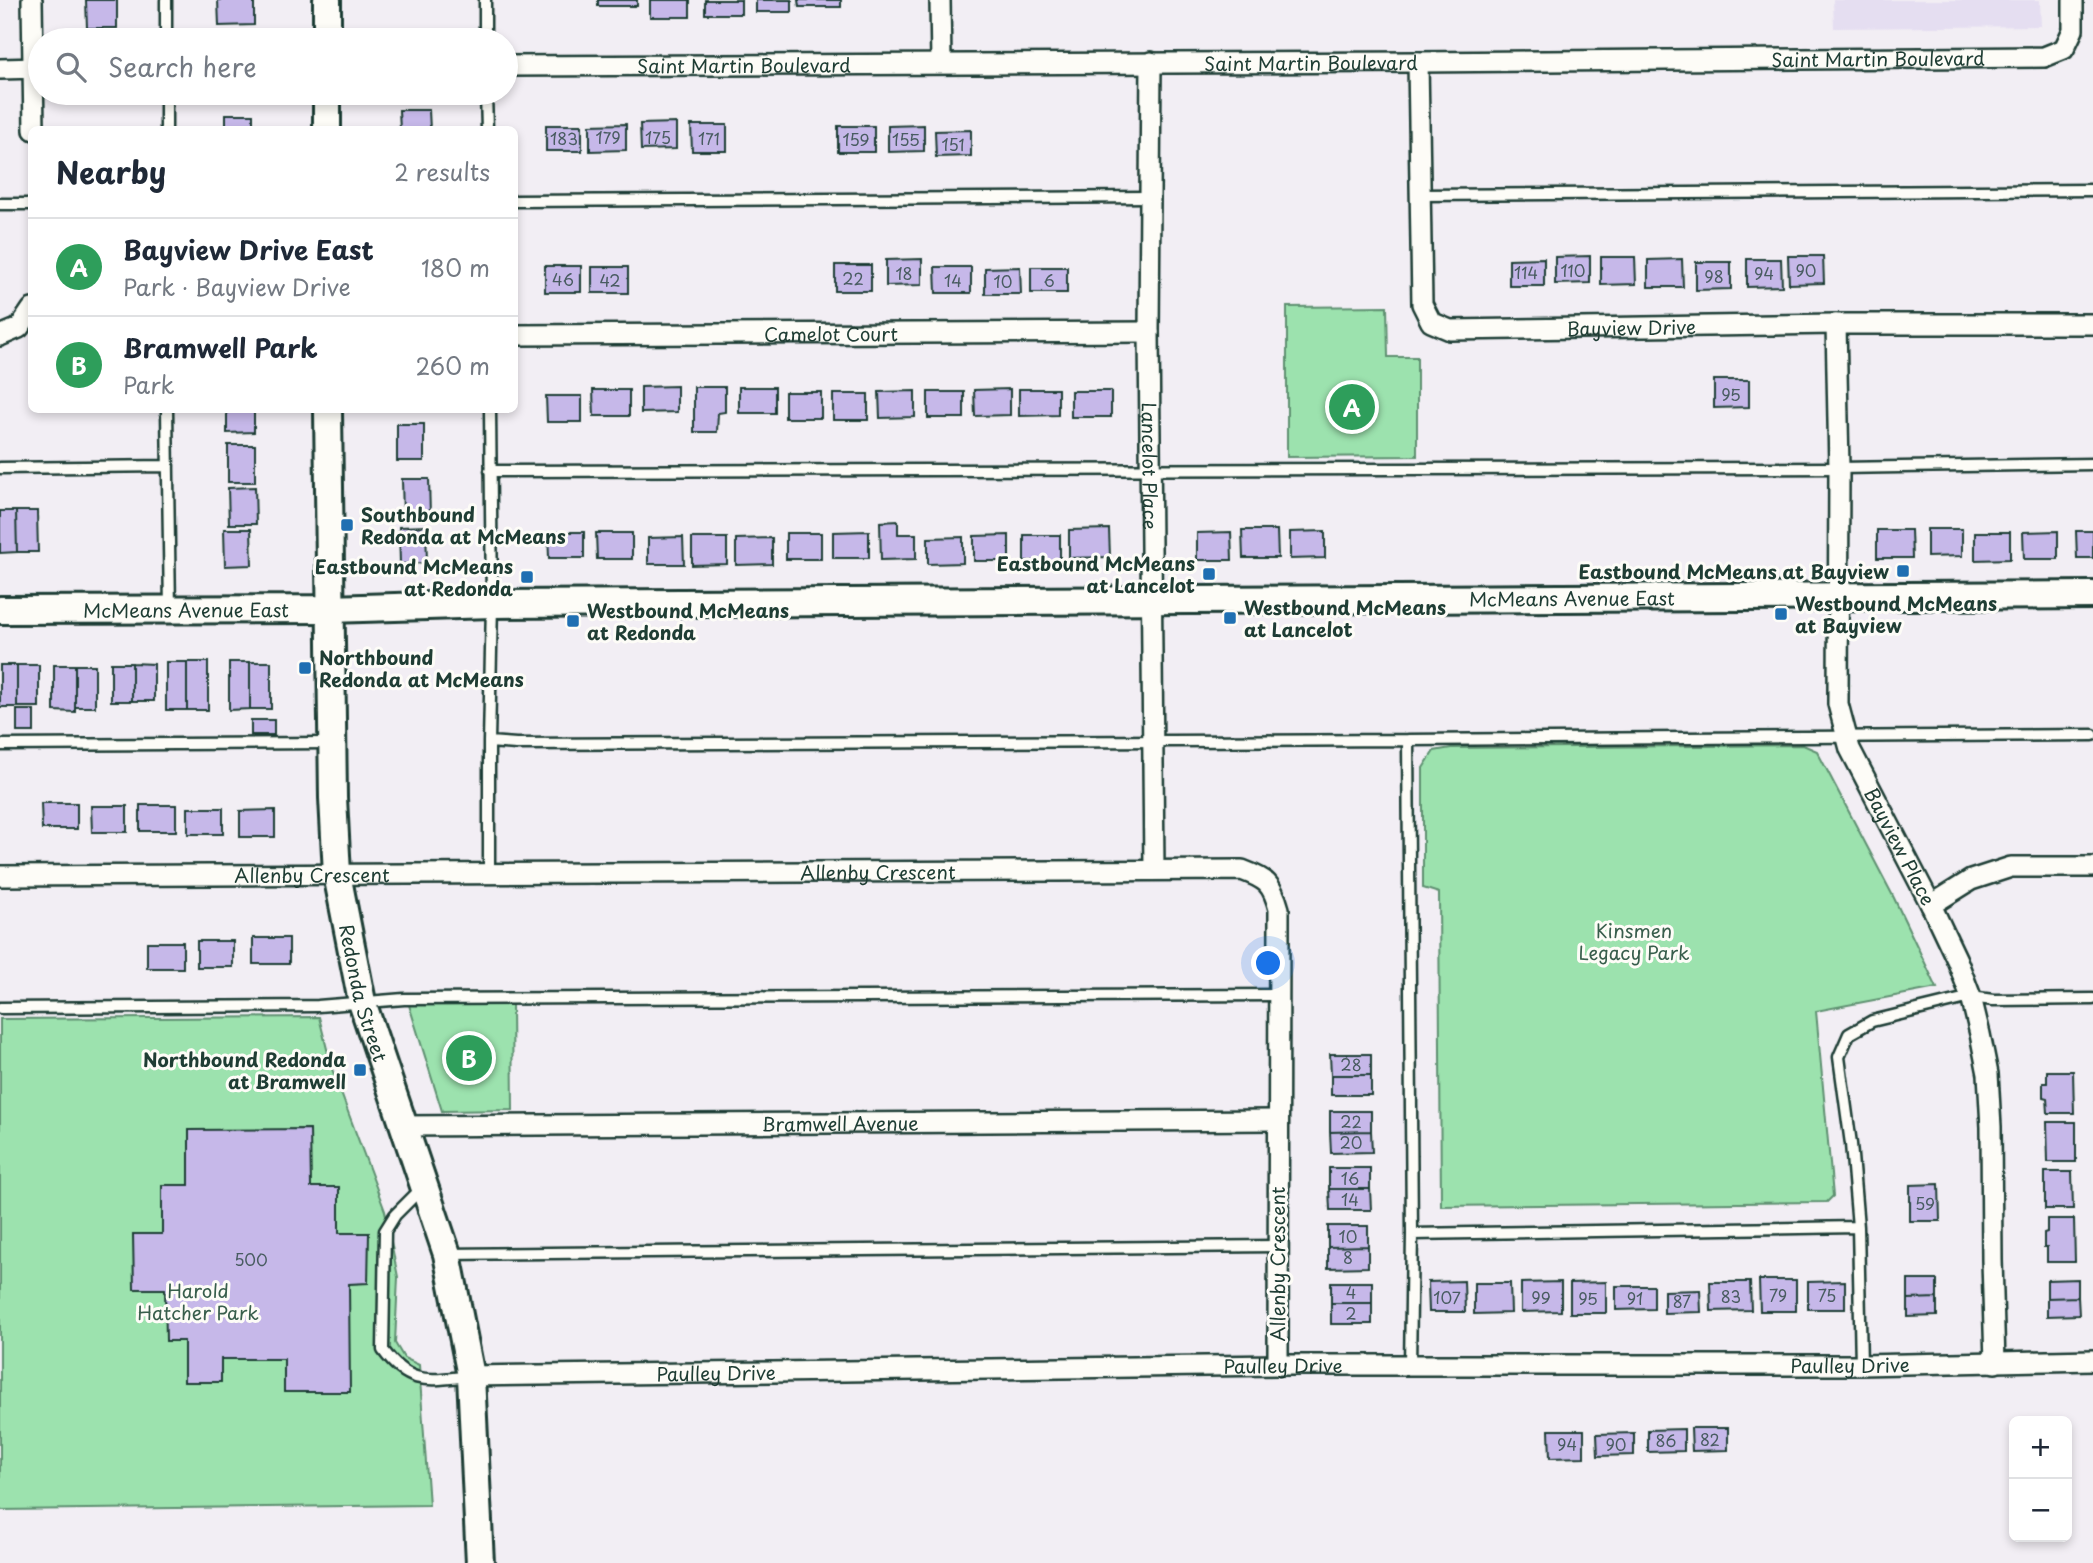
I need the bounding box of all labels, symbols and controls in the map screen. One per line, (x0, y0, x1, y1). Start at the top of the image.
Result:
search box (28, 28, 518, 105)
street label: Saint Martin Boulevard (1771, 43, 1985, 73)
text: Search here (108, 47, 257, 86)
icon: search (52, 48, 90, 86)
street label: Saint Martin Boulevard (1204, 48, 1418, 77)
street label: Saint Martin Boulevard (637, 50, 851, 79)
house number: 179 (595, 125, 621, 149)
house number: 175 (645, 125, 671, 149)
house number: 183 (550, 126, 578, 150)
house number: 171 (698, 126, 720, 150)
house number: 159 (842, 127, 870, 151)
house number: 155 (892, 127, 920, 151)
house number: 151 (941, 132, 965, 156)
text: Nearby (56, 149, 166, 194)
text: 2 results (394, 154, 490, 189)
text: Bayview Drive East (123, 230, 374, 269)
text: A (70, 250, 88, 285)
text: 180 m (421, 250, 490, 285)
house number: 110 (1560, 258, 1586, 282)
house number: 90 (1795, 258, 1817, 282)
house number: 114 (1514, 260, 1538, 284)
house number: 18 (895, 261, 913, 285)
house number: 94 (1754, 261, 1774, 285)
house number: 98 (1704, 264, 1724, 288)
house number: 22 (842, 266, 864, 290)
house number: 46 (552, 267, 574, 291)
house number: 42 (599, 268, 621, 292)
house number: 14 (944, 268, 962, 292)
house number: 6 (1043, 268, 1055, 292)
text: Park · Bayview Drive (123, 269, 351, 304)
house number: 10 (994, 269, 1012, 293)
street label: Bayview Drive (1566, 312, 1696, 342)
street label: Camelot Court (764, 319, 898, 348)
text: Bramwell Park (123, 328, 318, 367)
text: B (71, 348, 87, 383)
text: 260 m (415, 348, 490, 383)
text: Park (123, 367, 174, 402)
pin: A (1329, 381, 1375, 433)
house number: 95 (1721, 382, 1741, 406)
street label: Lancelot Place (1136, 402, 1165, 530)
place label: Southbound Redonda at McMeans (361, 500, 566, 550)
marker: Southbound Redonda at McMeans (339, 517, 355, 533)
place label: Eastbound McMeans at Lancelot (997, 549, 1195, 599)
place label: Eastbound McMeans at Redonda (315, 552, 513, 602)
place label: Eastbound McMeans at Bayview (1578, 557, 1889, 585)
marker: Eastbound McMeans at Bayview (1895, 563, 1911, 579)
marker: Eastbound McMeans at Lancelot (1201, 566, 1217, 582)
marker: Eastbound McMeans at Redonda (519, 569, 535, 585)
street label: McMeans Avenue East (1469, 583, 1675, 613)
place label: Westbound McMeans at Bayview (1795, 589, 1997, 639)
place label: Westbound McMeans at Lancelot (1244, 593, 1446, 643)
street label: McMeans Avenue East (83, 595, 289, 624)
place label: Westbound McMeans at Redonda (587, 596, 789, 646)
marker: Westbound McMeans at Bayview (1773, 606, 1789, 622)
marker: Westbound McMeans at Lancelot (1222, 610, 1238, 626)
marker: Westbound McMeans at Redonda (565, 613, 581, 629)
place label: Northbound Redonda at McMeans (319, 643, 524, 693)
marker: Northbound Redonda at McMeans (297, 660, 313, 676)
street label: Bayview Place (1858, 782, 1943, 910)
street label: Allenby Crescent (800, 857, 956, 886)
street label: Allenby Crescent (234, 860, 390, 889)
park label: Kinsmen Legacy Park (1579, 916, 1690, 966)
street label: Redonda Street (333, 922, 395, 1066)
your location (1251, 946, 1285, 980)
pin: B (446, 1032, 492, 1084)
place label: Northbound Redonda at Bramwell (143, 1045, 346, 1095)
house number: 28 (1340, 1052, 1362, 1076)
marker: Northbound Redonda at Bramwell (352, 1062, 368, 1078)
street label: Bramwell Avenue (761, 1108, 919, 1138)
house number: 22 (1340, 1109, 1362, 1133)
house number: 20 (1340, 1130, 1362, 1154)
house number: 16 (1341, 1166, 1359, 1190)
street label: Allenby Crescent (1263, 1186, 1291, 1342)
house number: 14 (1341, 1187, 1359, 1211)
house number: 59 (1915, 1191, 1935, 1215)
house number: 10 (1339, 1224, 1357, 1248)
house number: 8 (1343, 1245, 1353, 1269)
house number: 500 (234, 1247, 268, 1271)
park label: Harold Hatcher Park (137, 1276, 259, 1326)
house number: 4 (1346, 1280, 1356, 1304)
house number: 79 (1769, 1283, 1787, 1307)
house number: 75 (1818, 1283, 1836, 1307)
house number: 83 (1721, 1284, 1741, 1308)
house number: 107 (1433, 1285, 1461, 1309)
house number: 99 (1531, 1285, 1551, 1309)
house number: 95 (1578, 1286, 1598, 1310)
house number: 91 (1627, 1286, 1643, 1310)
house number: 87 (1673, 1289, 1691, 1313)
house number: 2 (1345, 1301, 1357, 1325)
street label: Paulley Drive (1790, 1350, 1910, 1379)
street label: Paulley Drive (1223, 1351, 1343, 1380)
street label: Paulley Drive (656, 1358, 776, 1387)
map controls (2009, 1416, 2072, 1542)
button: + (2009, 1416, 2072, 1479)
house number: 82 (1700, 1427, 1720, 1451)
house number: 86 (1656, 1428, 1676, 1452)
house number: 94 (1557, 1432, 1577, 1456)
house number: 90 (1605, 1432, 1627, 1456)
button: − (2009, 1479, 2072, 1542)

